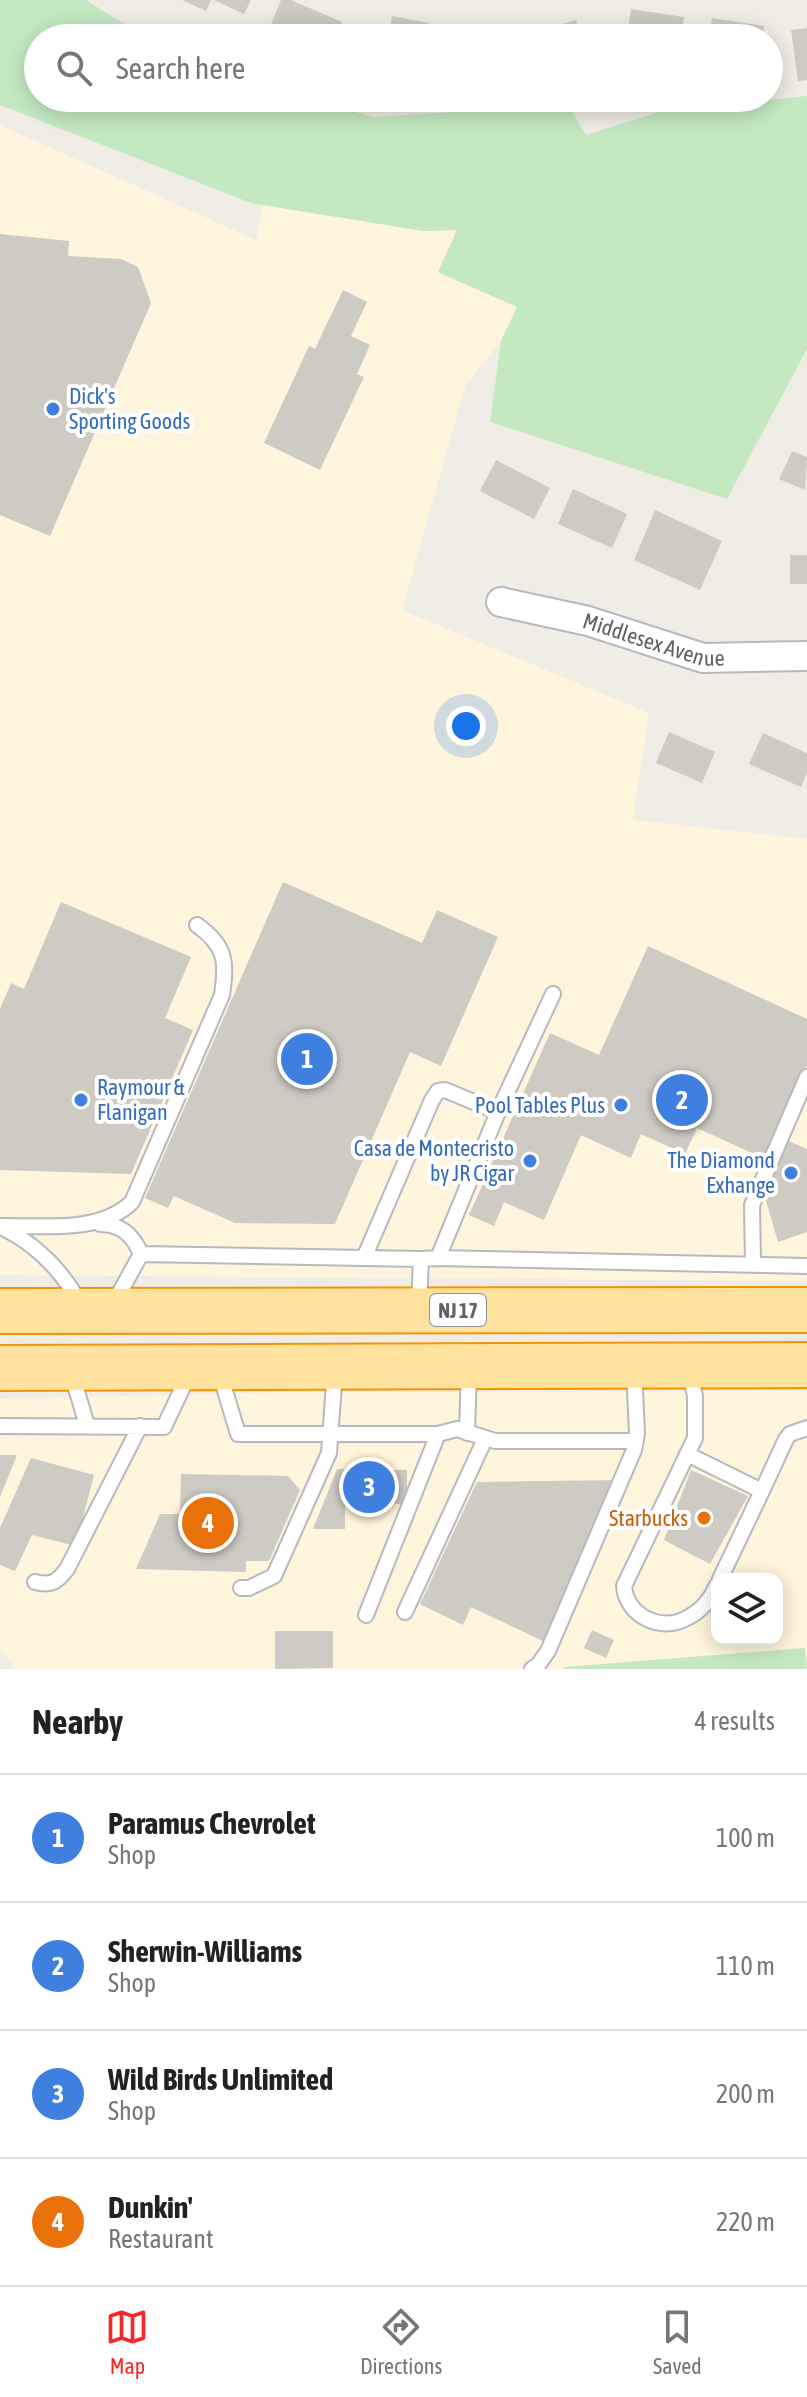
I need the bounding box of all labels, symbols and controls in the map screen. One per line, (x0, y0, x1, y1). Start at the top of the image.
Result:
search box (24, 24, 783, 112)
icon: search (52, 46, 96, 90)
text: Search here (116, 51, 245, 85)
place label: Dick's Sporting Goods (69, 383, 191, 434)
marker: Dick's Sporting Goods (44, 400, 62, 418)
street label: Middlesex Avenue (580, 607, 725, 671)
your location (446, 706, 486, 746)
pin: 1 (281, 1029, 333, 1089)
pin: 2 (656, 1070, 708, 1130)
place label: Raymour & Flanigan (97, 1074, 186, 1125)
marker: Raymour & Flanigan (72, 1091, 90, 1109)
place label: Pool Tables Plus (475, 1092, 605, 1118)
marker: Pool Tables Plus (612, 1096, 630, 1114)
place label: Casa de Montecristo by JR Cigar (354, 1135, 515, 1186)
place label: The Diamond Exhange (667, 1147, 775, 1198)
marker: Casa de Montecristo by JR Cigar (521, 1152, 539, 1170)
marker: The Diamond Exhange (782, 1164, 800, 1182)
road number: NJ 17 (430, 1294, 486, 1326)
pin: 3 (343, 1457, 395, 1517)
pin: 4 (182, 1493, 234, 1553)
place label: Starbucks (609, 1505, 688, 1531)
marker: Starbucks (695, 1509, 713, 1527)
map controls (711, 1573, 783, 1645)
button: layers (711, 1573, 783, 1645)
text: Nearby (32, 1702, 123, 1741)
text: 4 results (694, 1706, 775, 1736)
text: Paramus Chevrolet (108, 1806, 316, 1840)
text: 1 (52, 1823, 64, 1853)
text: 100 m (716, 1823, 775, 1853)
text: Shop (108, 1840, 156, 1870)
text: Sherwin-Williams (108, 1934, 302, 1968)
text: 2 (52, 1951, 64, 1981)
text: 110 m (716, 1951, 775, 1981)
text: Shop (108, 1968, 156, 1998)
text: Wild Birds Unlimited (108, 2062, 333, 2096)
text: 3 (52, 2079, 64, 2109)
text: 200 m (716, 2079, 775, 2109)
text: Shop (108, 2096, 156, 2126)
text: Dunkin' (108, 2190, 193, 2224)
text: 4 (52, 2207, 64, 2237)
text: 220 m (716, 2207, 775, 2237)
text: Restaurant (108, 2224, 213, 2254)
tab: Map (105, 2305, 149, 2379)
tab: Directions (360, 2305, 442, 2379)
tab: Saved (653, 2305, 702, 2379)

